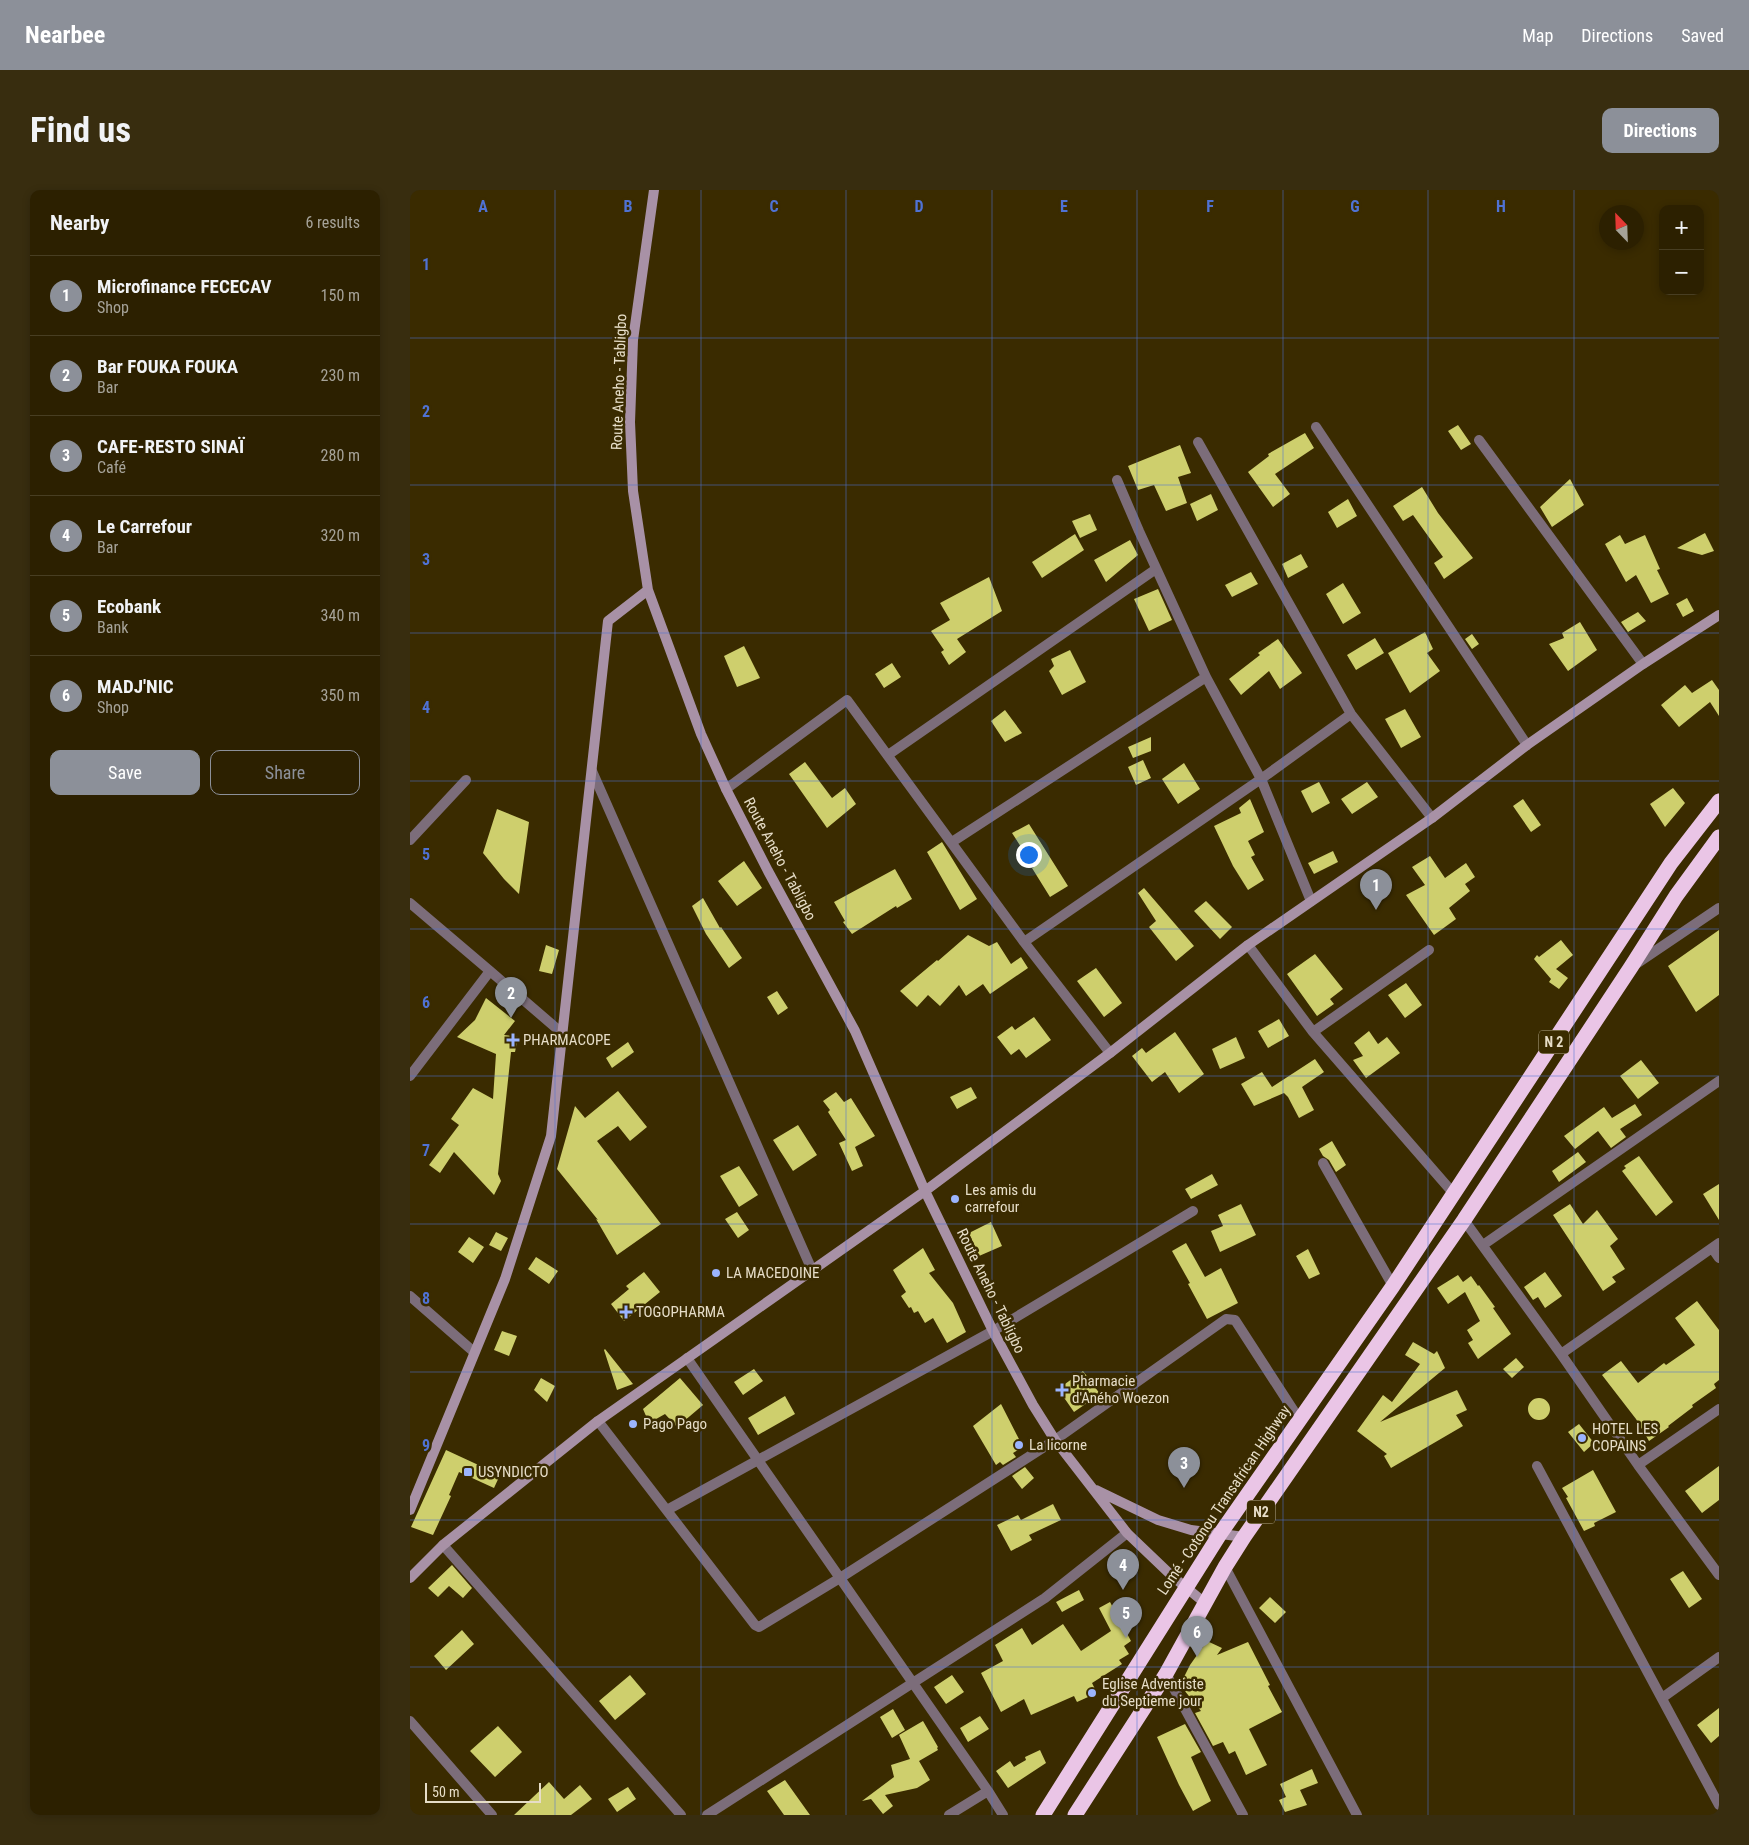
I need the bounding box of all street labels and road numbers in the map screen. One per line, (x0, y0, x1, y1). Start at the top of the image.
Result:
street label: Route Aneho - Tabligbo (608, 313, 630, 451)
street label: Route Aneho - Tabligbo (740, 795, 820, 923)
road number: N 2 (1539, 1030, 1569, 1054)
street label: Route Aneho - Tabligbo (953, 1226, 1029, 1356)
street label: Lomé - Cotonou Transafrican Highway (1154, 1402, 1294, 1598)
road number: N2 (1247, 1500, 1275, 1524)

